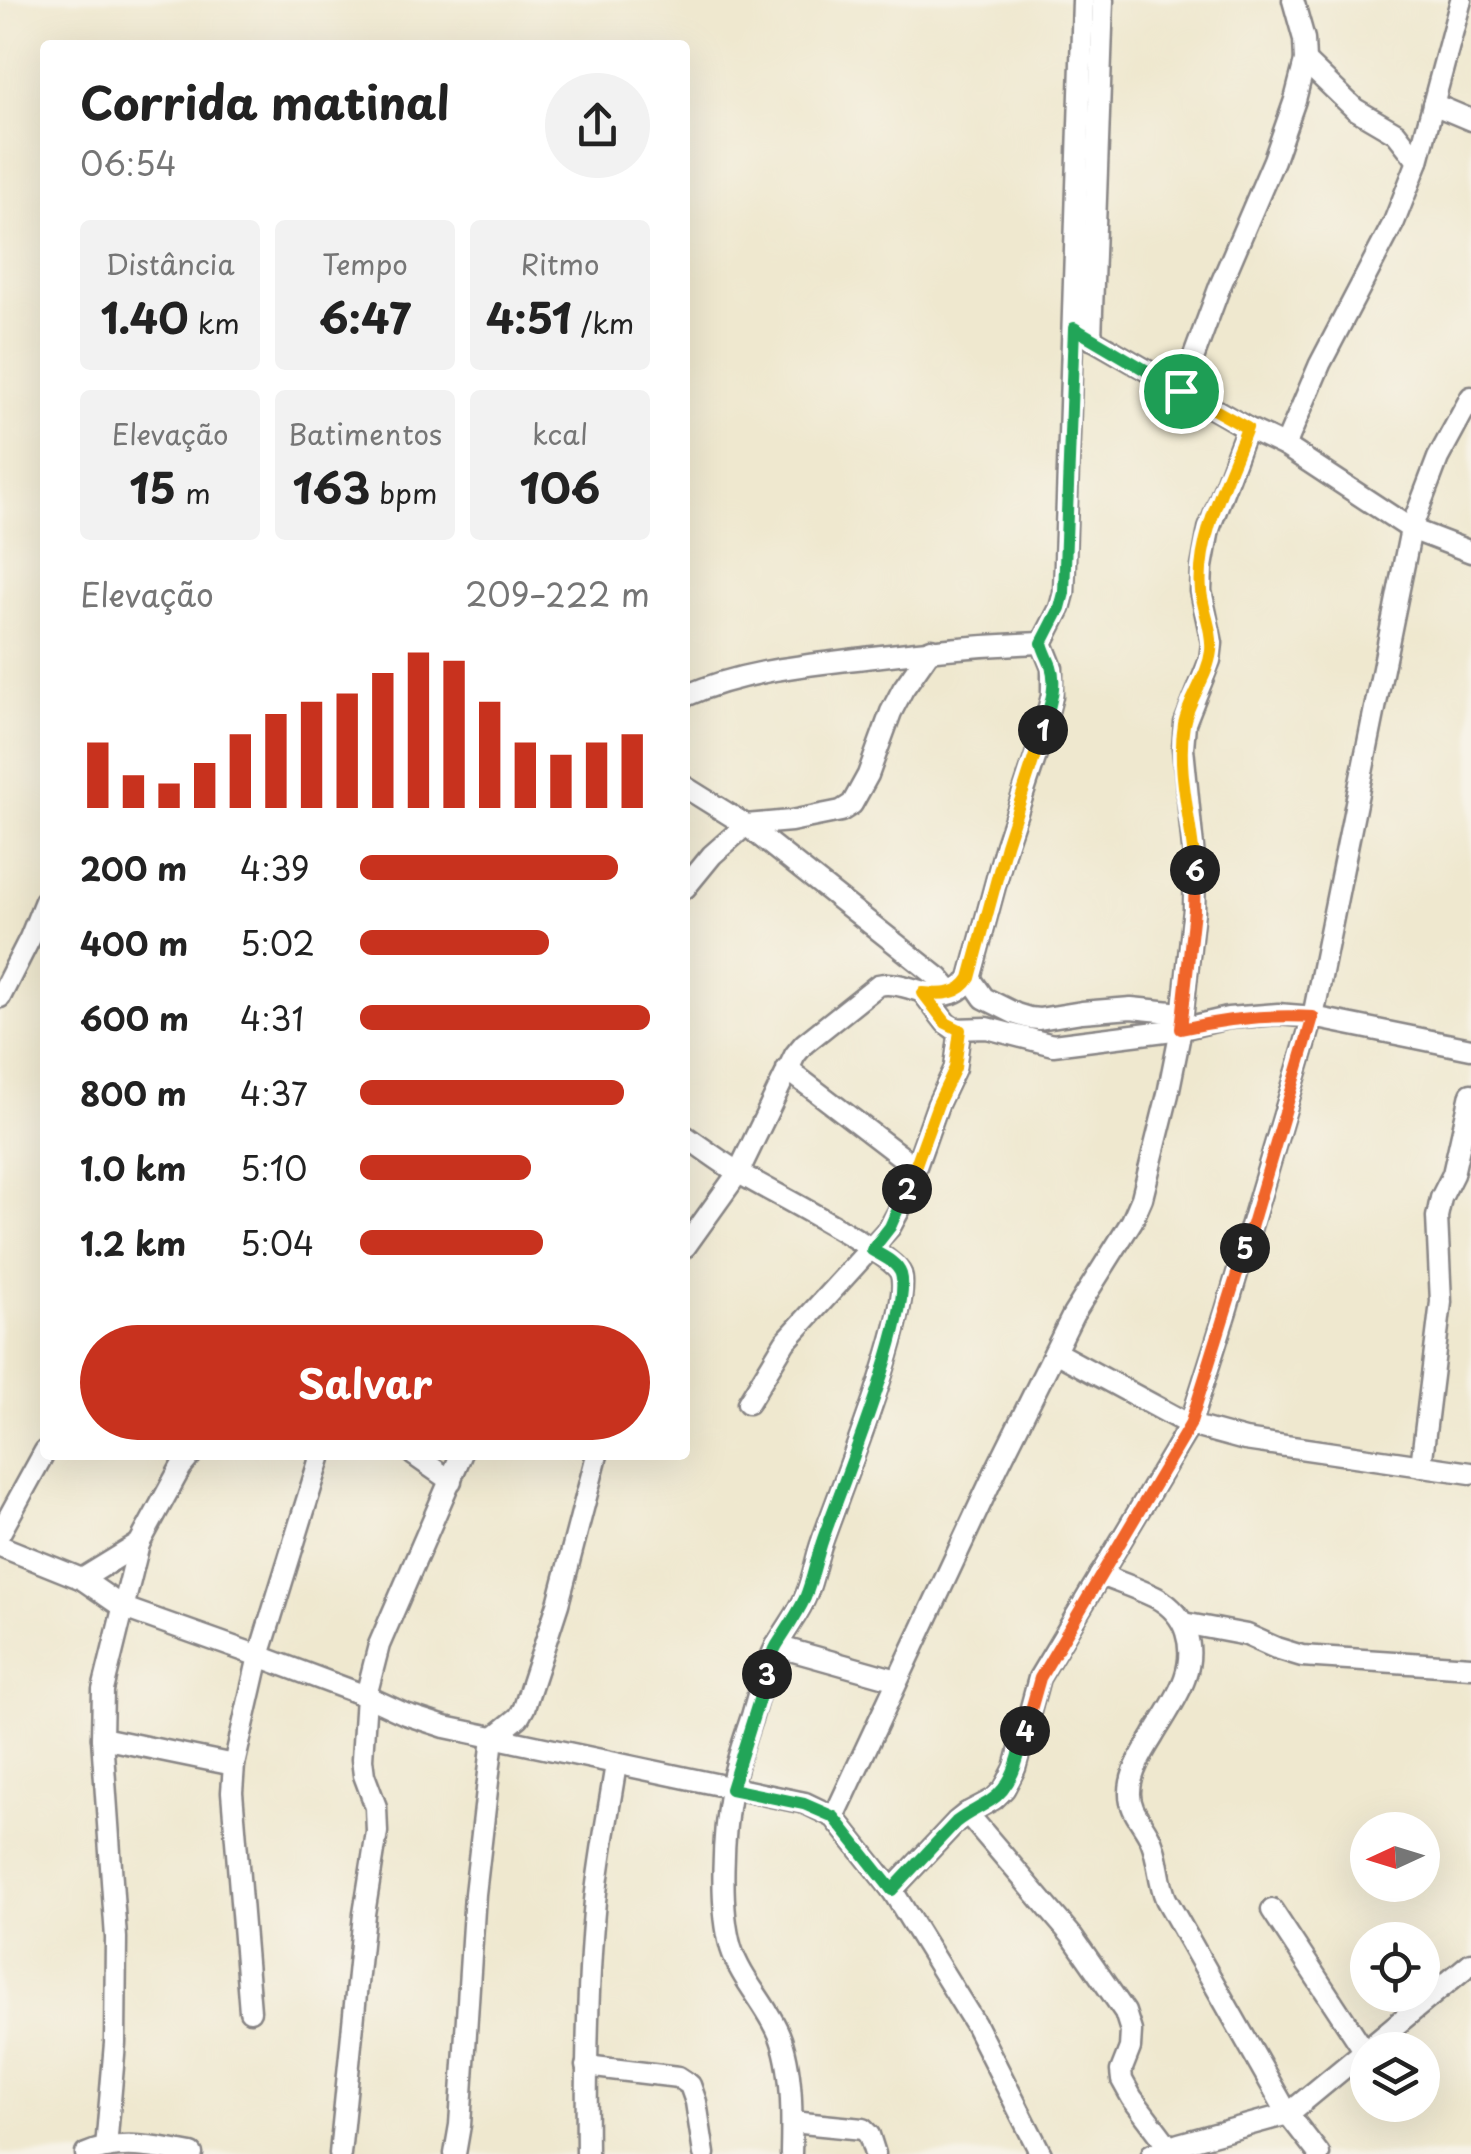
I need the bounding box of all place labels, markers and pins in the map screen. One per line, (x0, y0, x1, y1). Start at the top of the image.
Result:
pin (1139, 349, 1224, 434)
pin: 1 (1018, 705, 1068, 755)
pin: 6 (1170, 845, 1220, 895)
pin: 2 (882, 1164, 932, 1214)
pin: 5 (1220, 1223, 1270, 1273)
pin: 3 (742, 1649, 792, 1699)
pin: 4 (1000, 1706, 1050, 1756)

